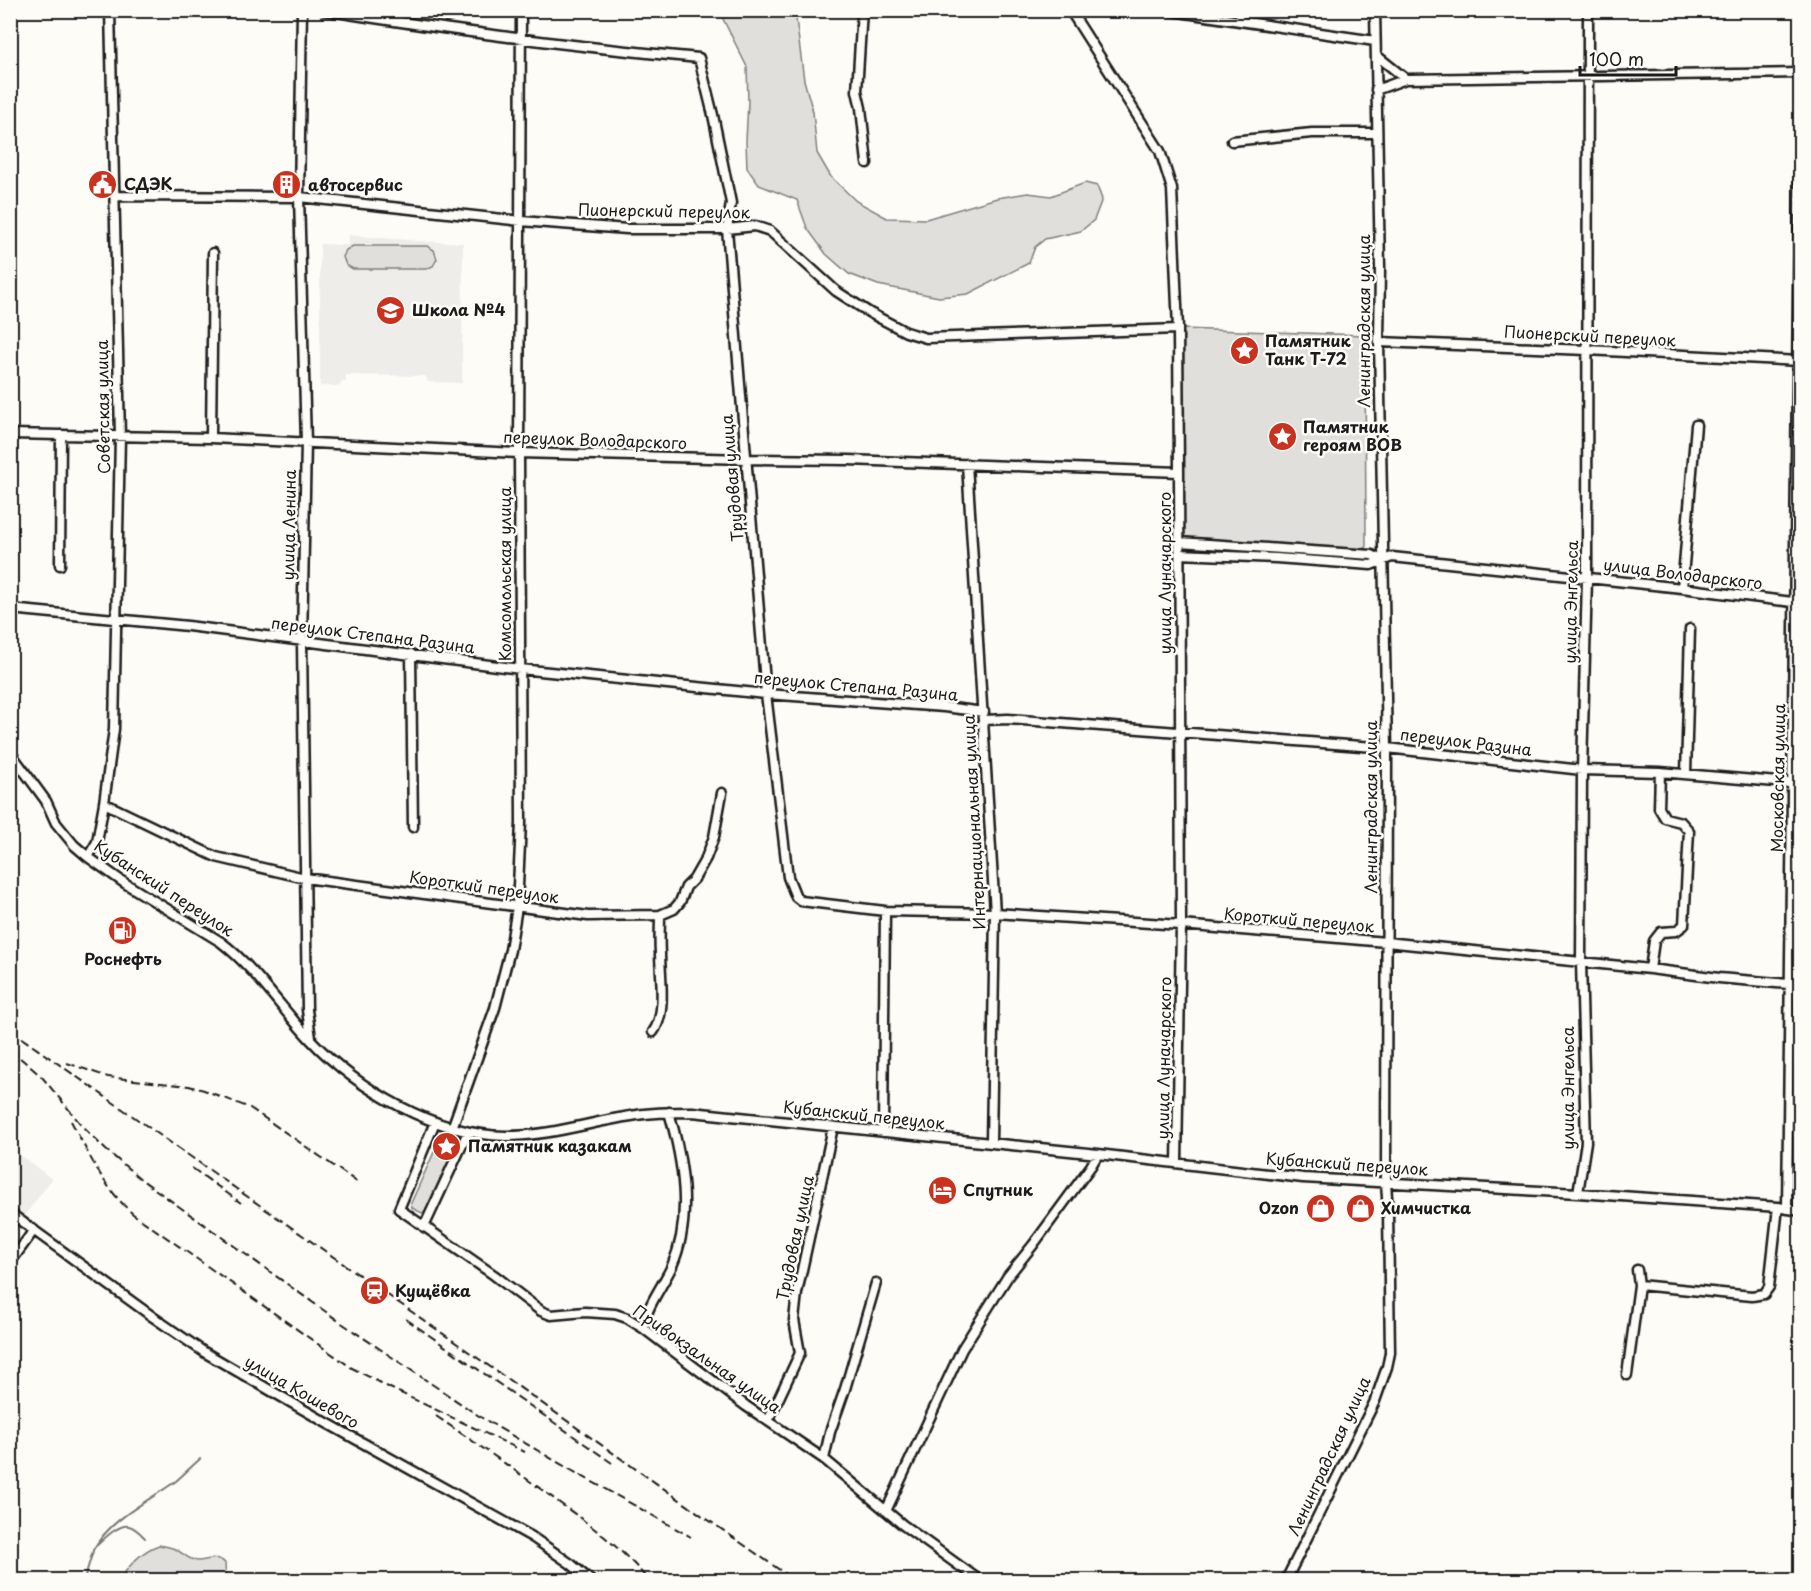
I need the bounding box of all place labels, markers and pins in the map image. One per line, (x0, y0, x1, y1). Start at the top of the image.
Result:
public building icon: СДЭК (87, 168, 119, 200)
building icon: автосервис (271, 169, 303, 201)
place label: СДЭК (124, 171, 172, 195)
place label: автосервис (308, 172, 403, 196)
school or university icon: Школа №4 (375, 294, 407, 326)
place label: Школа №4 (412, 297, 505, 321)
place label: Памятник Танк Т-72 (1265, 328, 1352, 370)
place icon: Памятник Танк Т-72 (1228, 334, 1260, 366)
place label: Памятник героям ВОВ (1303, 414, 1402, 456)
place icon: Памятник героям ВОВ (1266, 420, 1298, 452)
fuel station icon: Роснефть (107, 915, 139, 947)
place label: Роснефть (84, 946, 162, 970)
place icon: Памятник казакам (431, 1130, 463, 1162)
place label: Памятник казакам (468, 1133, 632, 1157)
hotel icon: Спутник (926, 1174, 958, 1206)
place label: Спутник (963, 1177, 1034, 1201)
shop icon: Ozon (1304, 1192, 1336, 1224)
shop icon: Химчистка (1344, 1192, 1376, 1224)
place label: Ozon (1259, 1195, 1299, 1219)
place label: Химчистка (1381, 1195, 1471, 1219)
station icon: Кущёвка (358, 1275, 390, 1307)
place label: Кущёвка (395, 1278, 471, 1302)

